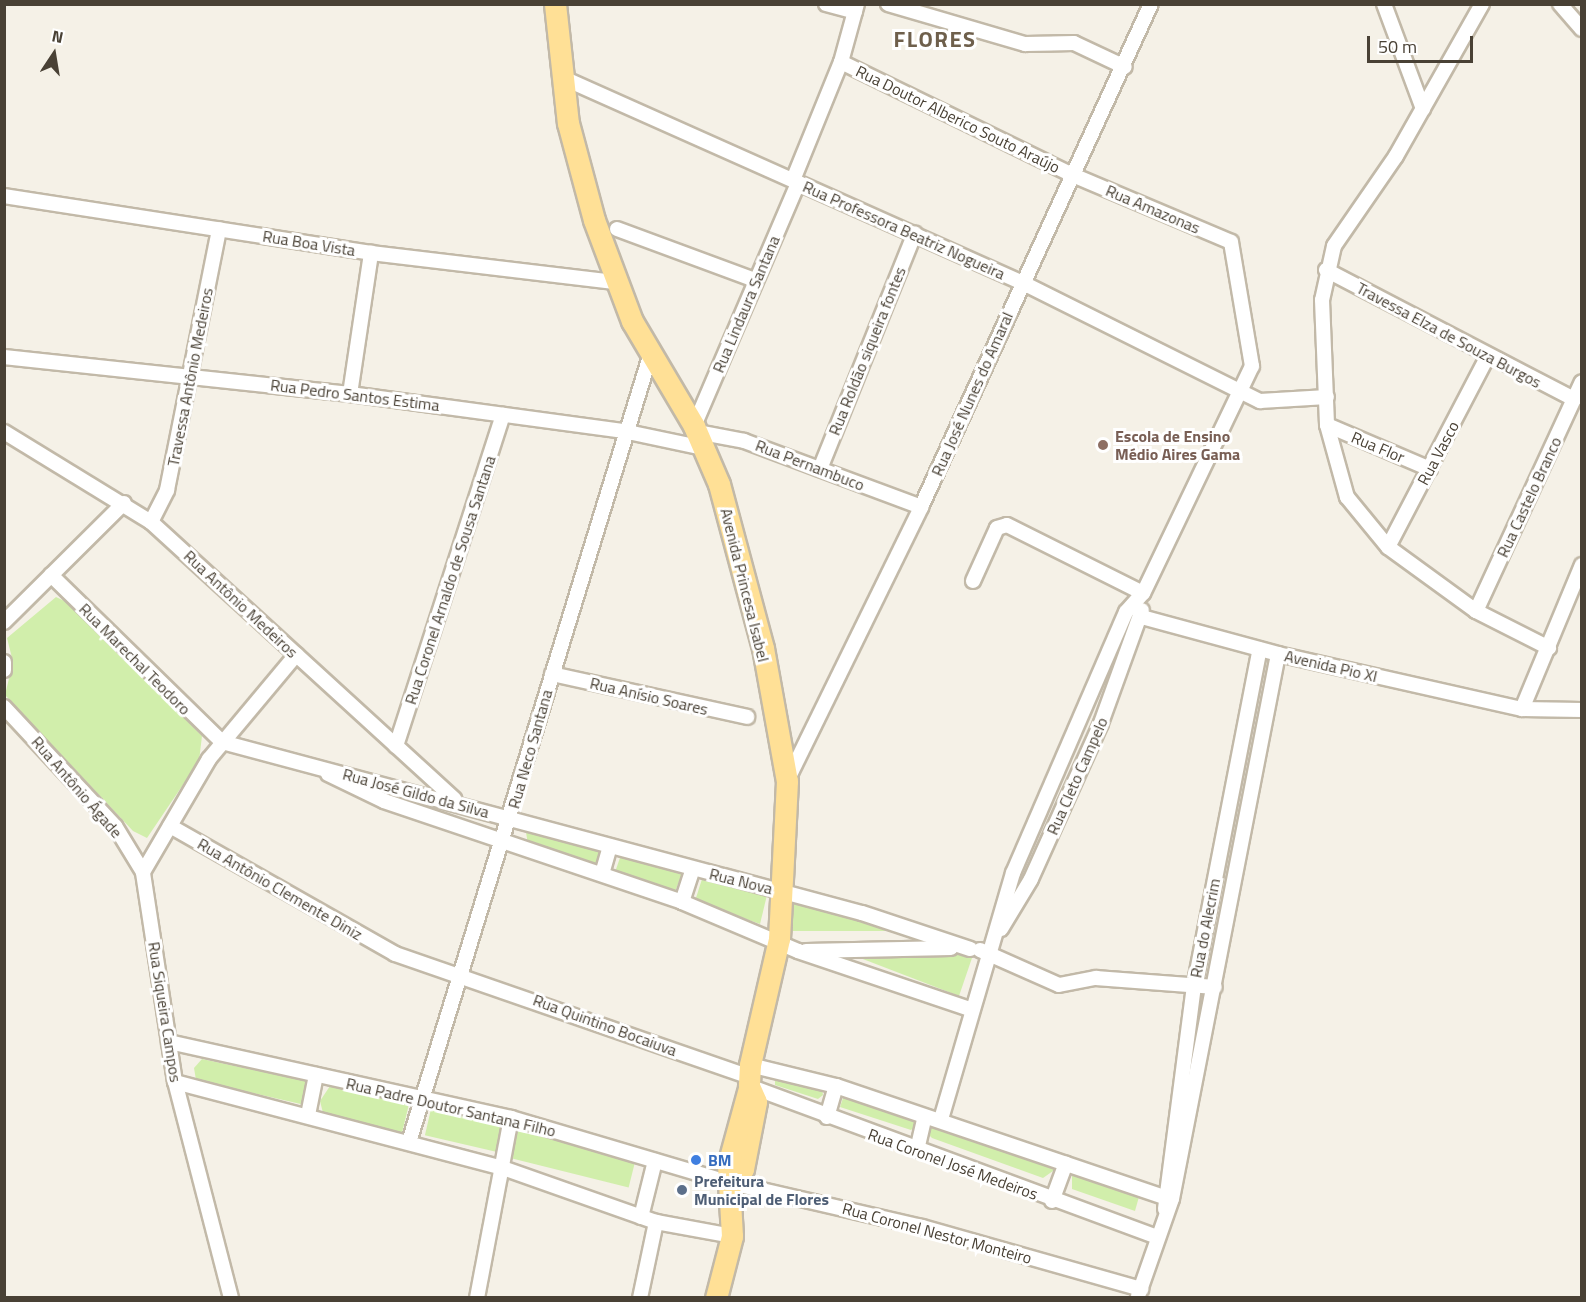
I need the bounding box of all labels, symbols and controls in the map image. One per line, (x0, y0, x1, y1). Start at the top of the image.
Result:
north arrow (24, 24, 84, 84)
text: N (50, 24, 66, 49)
scale bar (1370, 24, 1476, 62)
district label: FLORES (893, 27, 977, 53)
text: 50 m (1378, 33, 1417, 60)
street label: Rua Doutor Alberico Souto Araújo (853, 61, 1063, 177)
street label: Rua Professora Beatriz Nogueira (800, 177, 1008, 283)
street label: Rua Amazonas (1103, 181, 1203, 237)
street label: Rua Boa Vista (261, 226, 357, 260)
street label: Rua Lindaura Santana (708, 233, 784, 375)
street label: Rua Roldão siqueira fontes (824, 264, 910, 438)
street label: Travessa Elza de Souza Burgos (1353, 278, 1545, 392)
street label: Travessa Antônio Medeiros (163, 286, 217, 468)
street label: Rua José Nunes do Amaral (927, 309, 1017, 479)
street label: Rua Pedro Santos Estima (269, 375, 441, 415)
street label: Rua Vasco (1413, 418, 1463, 488)
place label: Escola de Ensino Médio Aires Gama (1115, 426, 1240, 464)
street label: Rua Flor (1349, 427, 1407, 467)
street label: Rua Castelo Branco (1493, 434, 1565, 560)
street label: Rua Pernambuco (753, 435, 867, 495)
marker: Escola de Ensino Médio Aires Gama (1096, 438, 1110, 452)
street label: Rua Coronel Arnaldo de Sousa Santana (401, 453, 499, 707)
street label: Avenida Princesa Isabel (717, 506, 773, 664)
street label: Rua Antônio Medeiros (180, 546, 302, 662)
street label: Rua Marechal Teodoro (75, 599, 195, 719)
street label: Avenida Pio XI (1283, 646, 1379, 686)
street label: Rua Anísio Soares (588, 673, 710, 719)
street label: Rua Neco Santana (504, 687, 556, 811)
street label: Rua Cleto Campelo (1042, 714, 1112, 838)
street label: Rua Antônio Ágade (28, 732, 126, 842)
street label: Rua José Gildo da Silva (341, 764, 491, 822)
street label: Rua Antônio Clemente Diniz (194, 834, 366, 944)
street label: Rua Nova (707, 864, 775, 898)
street label: Rua do Alecrim (1186, 877, 1224, 979)
street label: Rua Siqueira Campos (144, 940, 186, 1084)
street label: Rua Quintino Bocaiuva (531, 990, 679, 1060)
street label: Rua Padre Doutor Santana Filho (344, 1073, 558, 1141)
street label: Rua Coronel José Medeiros (865, 1124, 1041, 1204)
place label: BM (708, 1150, 731, 1170)
marker: BM (689, 1153, 703, 1167)
place label: Prefeitura Municipal de Flores (694, 1171, 829, 1209)
marker: Prefeitura Municipal de Flores (675, 1183, 689, 1197)
street label: Rua Coronel Nestor Monteiro (840, 1198, 1034, 1268)

